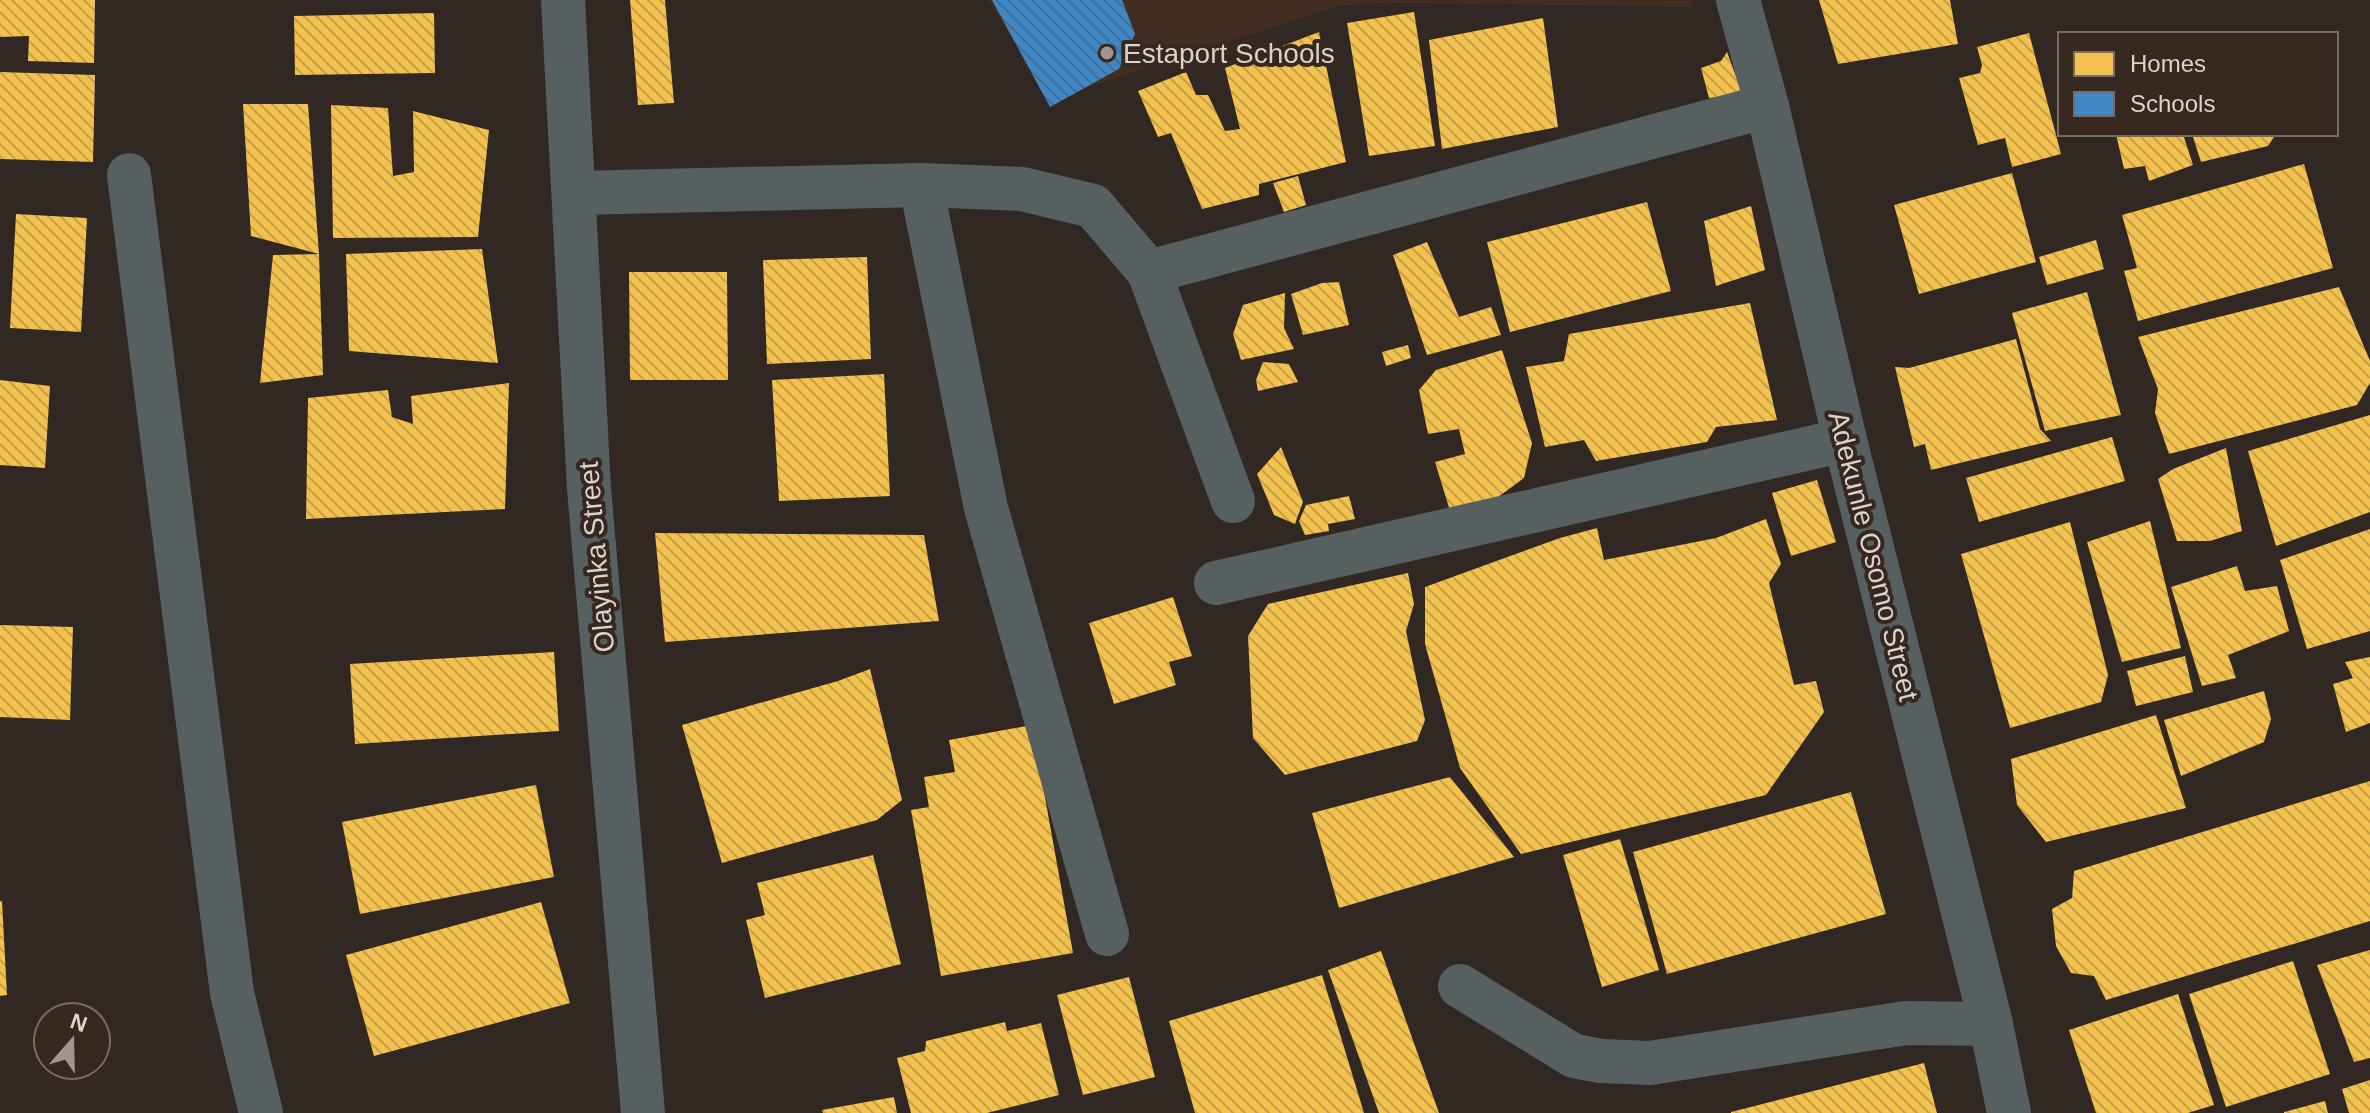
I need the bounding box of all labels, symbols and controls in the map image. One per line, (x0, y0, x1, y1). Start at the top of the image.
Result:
legend (2058, 32, 2338, 136)
place label: Estaport Schools (1123, 38, 1335, 69)
marker: Estaport Schools (1098, 44, 1116, 62)
text: Homes (2130, 50, 2206, 77)
text: Schools (2130, 90, 2215, 117)
street label: Adekunle Osomo Street (1823, 408, 1925, 704)
street label: Olayinka Street (573, 460, 620, 654)
north arrow (32, 1001, 112, 1081)
text: N (67, 1008, 90, 1037)

